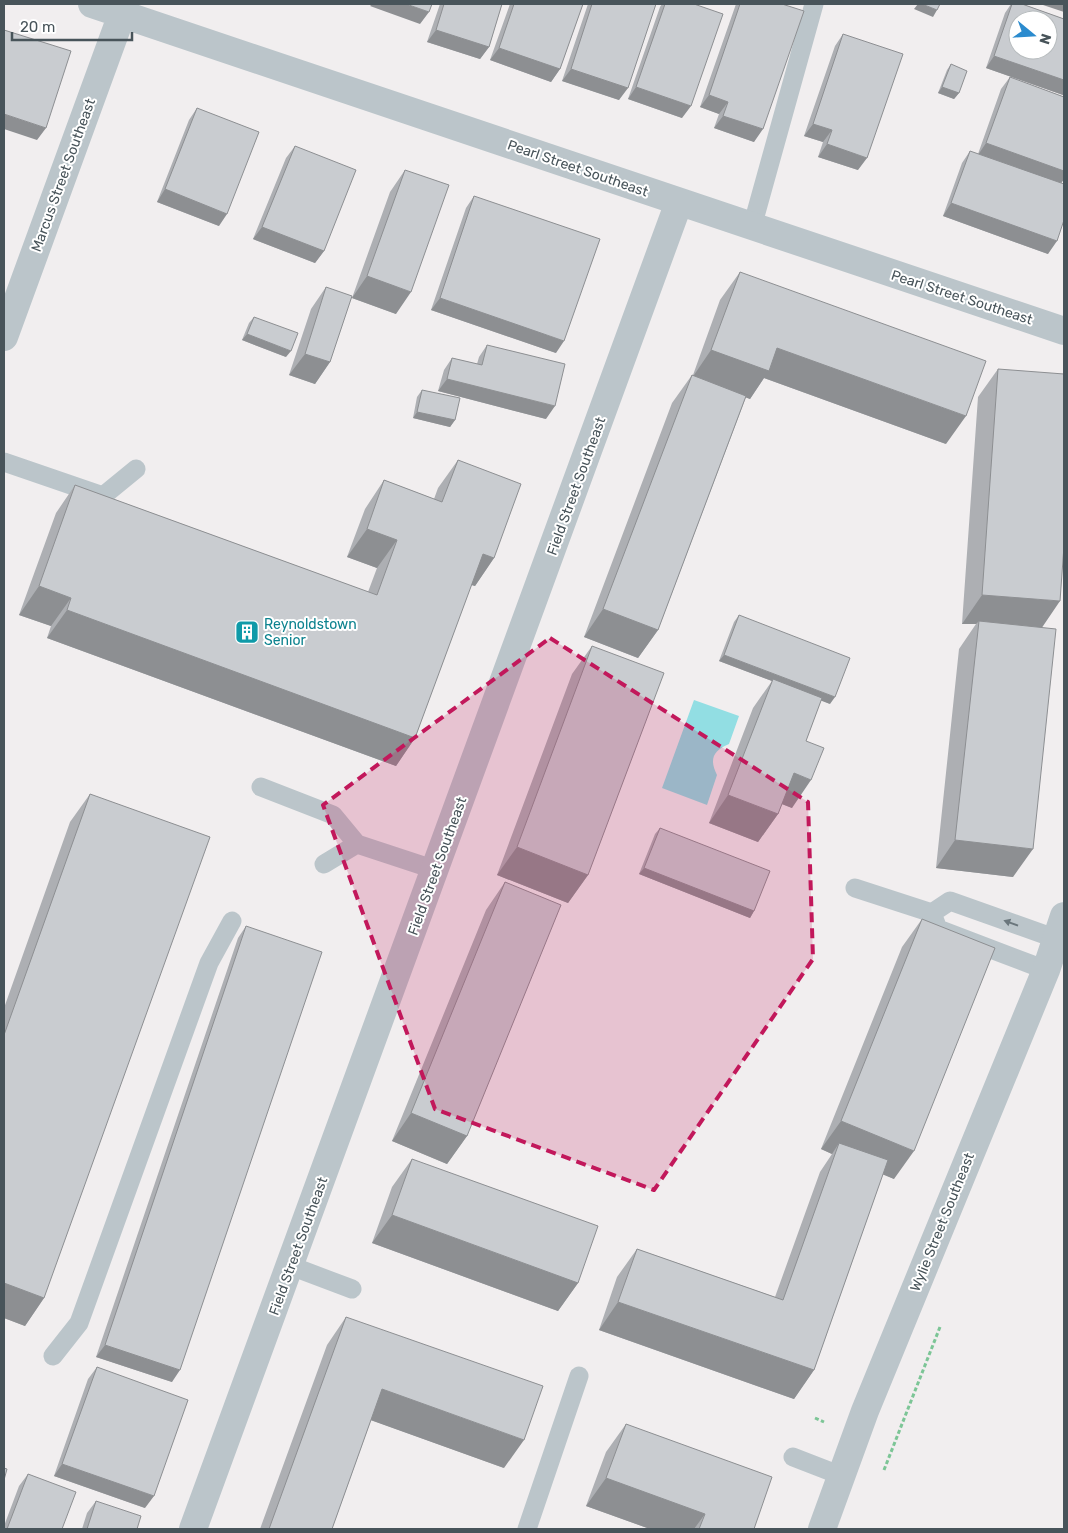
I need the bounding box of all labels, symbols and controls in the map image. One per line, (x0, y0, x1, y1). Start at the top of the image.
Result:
scale bar (12, 10, 132, 42)
north arrow (1008, 10, 1058, 60)
text: 20 m (20, 18, 55, 36)
text: N (1035, 31, 1055, 46)
street label: Marcus Street Southeast (28, 96, 99, 254)
street label: Pearl Street Southeast (505, 136, 651, 201)
street label: Pearl Street Southeast (889, 267, 1035, 329)
street label: Field Street Southeast (544, 414, 610, 558)
place label: Reynoldstown Senior (264, 616, 357, 649)
building icon: Reynoldstown Senior (234, 619, 260, 645)
street label: Field Street Southeast (405, 794, 471, 938)
one-way arrow (1003, 919, 1018, 926)
street label: Wylie Street Southeast (907, 1150, 978, 1294)
street label: Field Street Southeast (266, 1174, 332, 1318)

